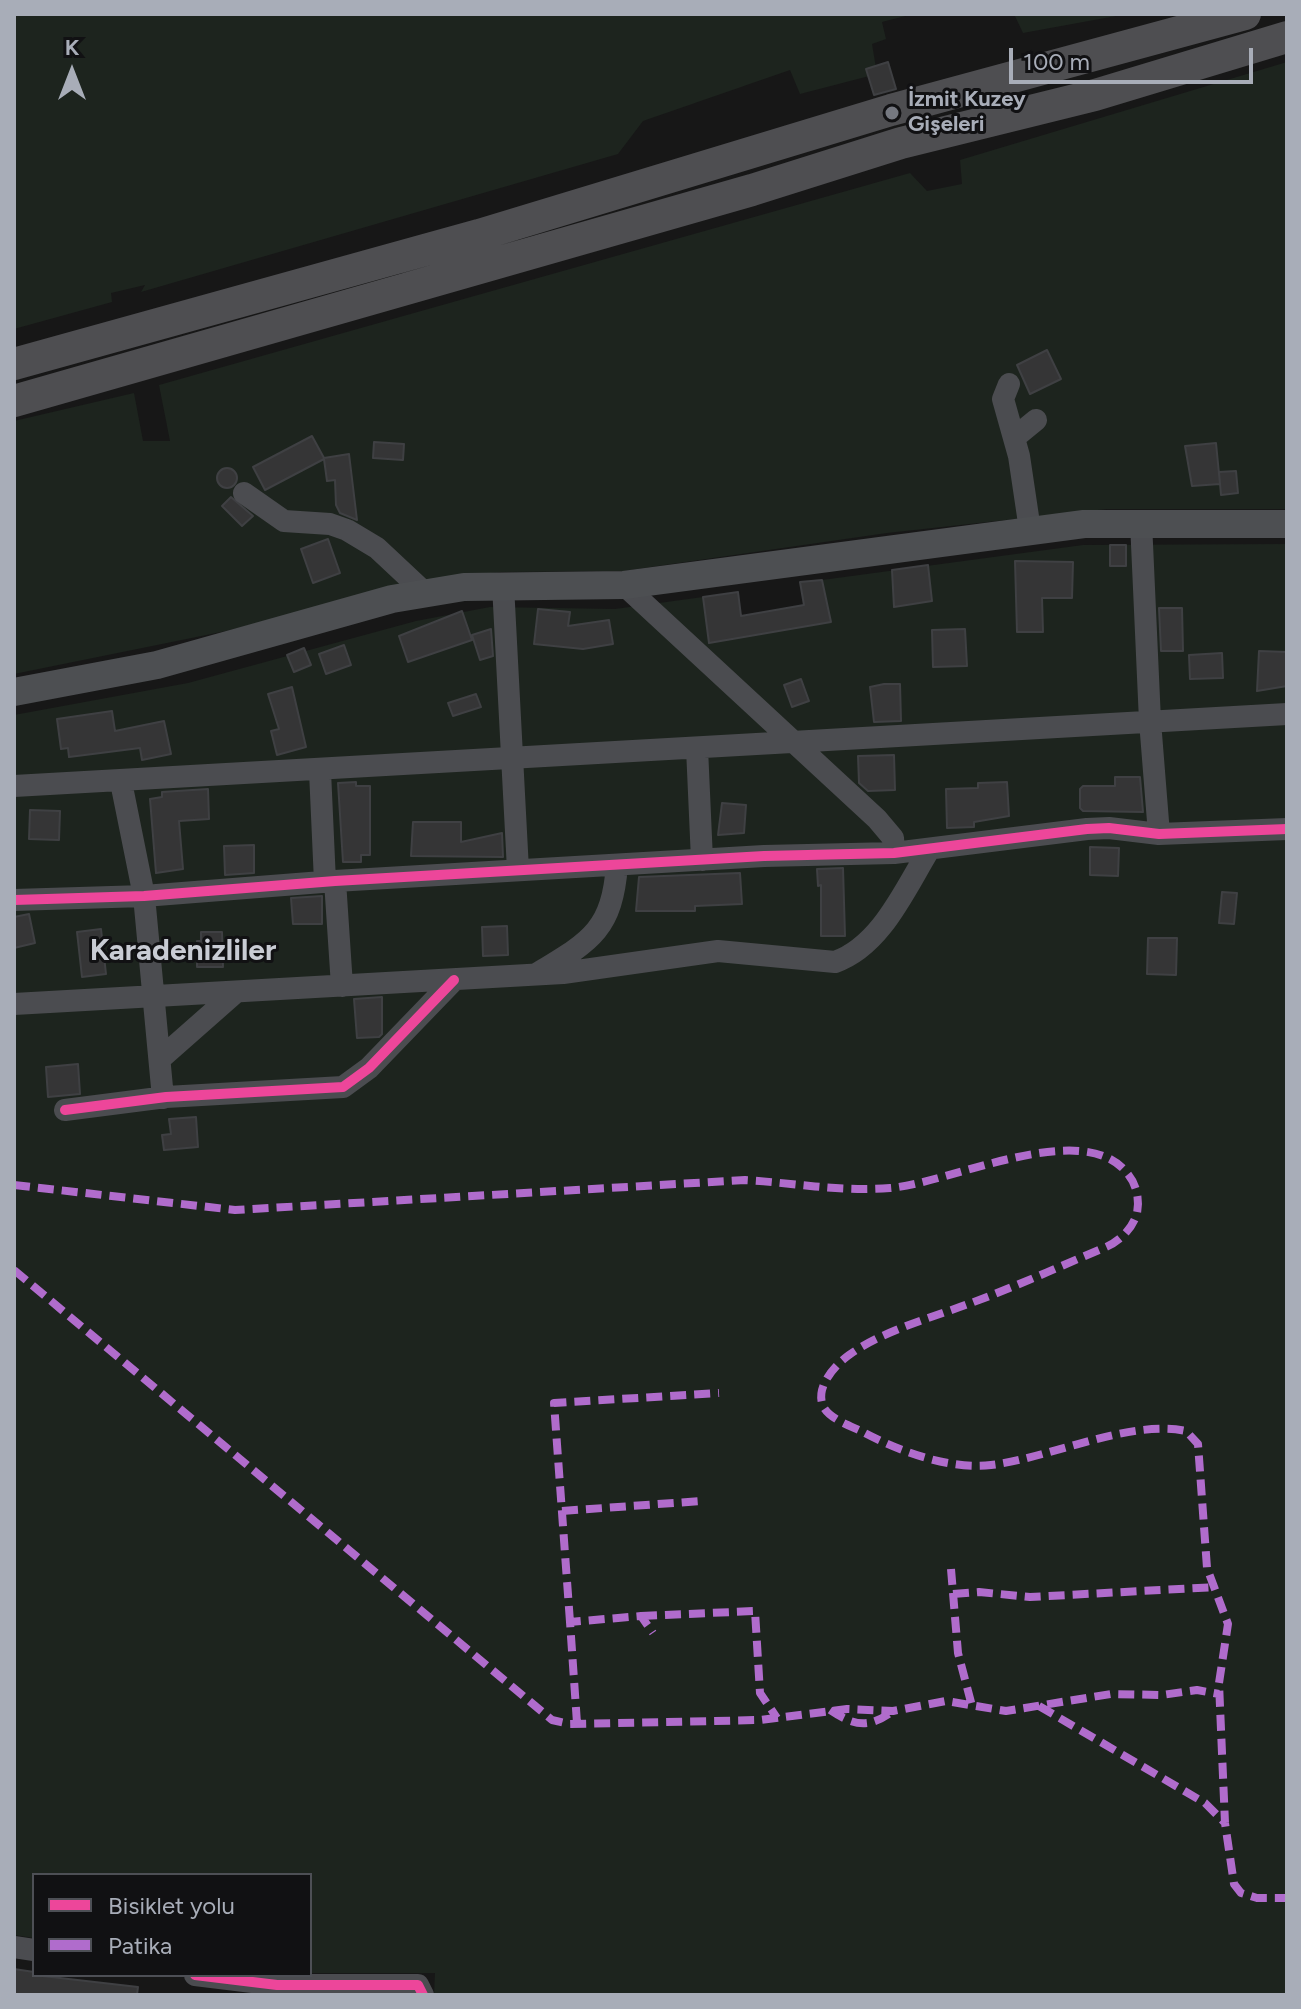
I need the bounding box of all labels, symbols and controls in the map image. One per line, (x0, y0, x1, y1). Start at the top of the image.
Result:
north arrow (32, 32, 112, 112)
scale bar (1013, 32, 1257, 82)
text: K (65, 34, 79, 61)
text: 100 m (1023, 47, 1090, 76)
place label: İzmit Kuzey Gişeleri (908, 87, 1026, 138)
marker: İzmit Kuzey Gişeleri (883, 104, 901, 122)
district label: Karadenizliler (90, 933, 276, 969)
legend (32, 1873, 312, 1977)
text: Bisiklet yolu (108, 1891, 235, 1920)
text: Patika (108, 1931, 172, 1960)

